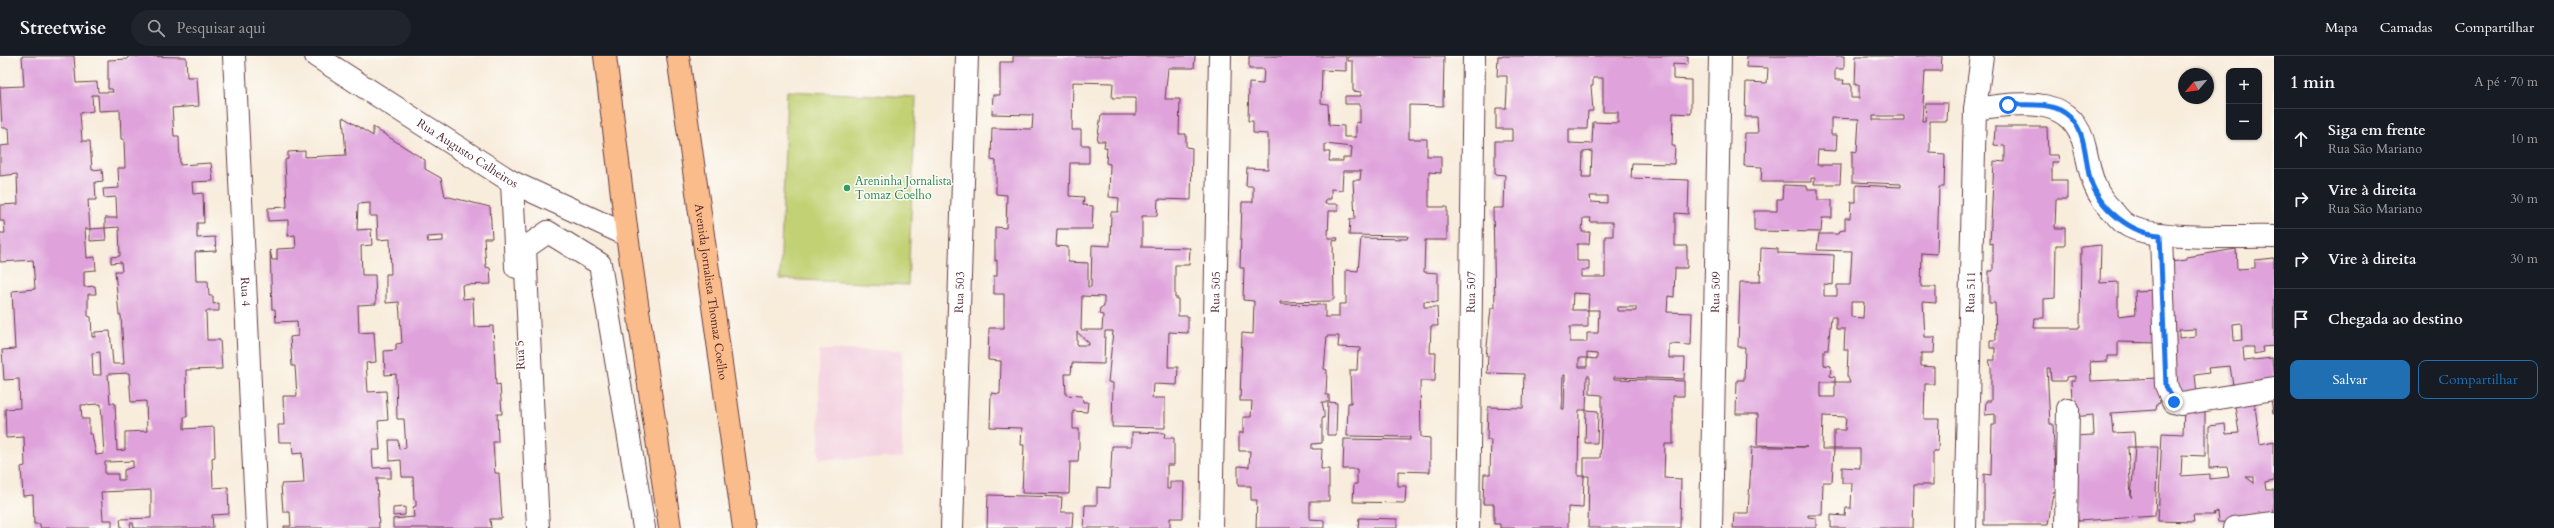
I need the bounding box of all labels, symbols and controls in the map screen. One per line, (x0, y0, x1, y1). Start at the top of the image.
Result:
search box (131, 10, 411, 46)
text: Streetwise (20, 15, 107, 41)
icon: search (145, 17, 167, 39)
text: Pesquisar aqui (177, 18, 266, 38)
text: Mapa (2325, 18, 2358, 37)
text: Camadas (2380, 18, 2433, 37)
text: Compartilhar (2455, 18, 2534, 37)
north arrow (2178, 68, 2214, 104)
map controls (2226, 68, 2262, 140)
button: + (2226, 68, 2262, 104)
text: 1 min (2290, 71, 2335, 94)
text: A pé · 70 m (2474, 73, 2538, 91)
route start (1999, 96, 2017, 114)
button: − (2226, 104, 2262, 140)
street label: Rua Augusto Calheiros (414, 115, 520, 192)
text: Siga em frente (2328, 120, 2426, 140)
icon: ahead (2290, 128, 2312, 150)
text: 10 m (2510, 130, 2538, 148)
text: Rua São Mariano (2328, 140, 2422, 158)
place label: Areninha Jornalista Tomaz Coelho (855, 173, 953, 203)
text: Vire à direita (2328, 180, 2416, 200)
marker: Areninha Jornalista Tomaz Coelho (842, 183, 852, 193)
icon: right (2290, 188, 2312, 210)
text: 30 m (2510, 190, 2538, 208)
text: Rua São Mariano (2328, 200, 2422, 218)
street label: Avenida Jornalista Thomaz Coelho (691, 203, 731, 381)
icon: right (2290, 248, 2312, 270)
text: Vire à direita (2328, 249, 2416, 269)
text: 30 m (2510, 250, 2538, 268)
street label: Rua 503 (951, 271, 968, 313)
street label: Rua 505 (1207, 271, 1224, 313)
street label: Rua 507 (1463, 271, 1479, 313)
street label: Rua 509 (1707, 271, 1724, 313)
street label: Rua 511 (1962, 271, 1979, 313)
street label: Rua 4 (237, 277, 254, 307)
icon: arrive (2290, 308, 2312, 330)
text: Chegada ao destino (2328, 309, 2463, 329)
street label: Rua 5 (511, 340, 529, 370)
button: Salvar (2290, 360, 2410, 399)
button: Compartilhar (2418, 360, 2538, 399)
route end (2165, 393, 2183, 411)

